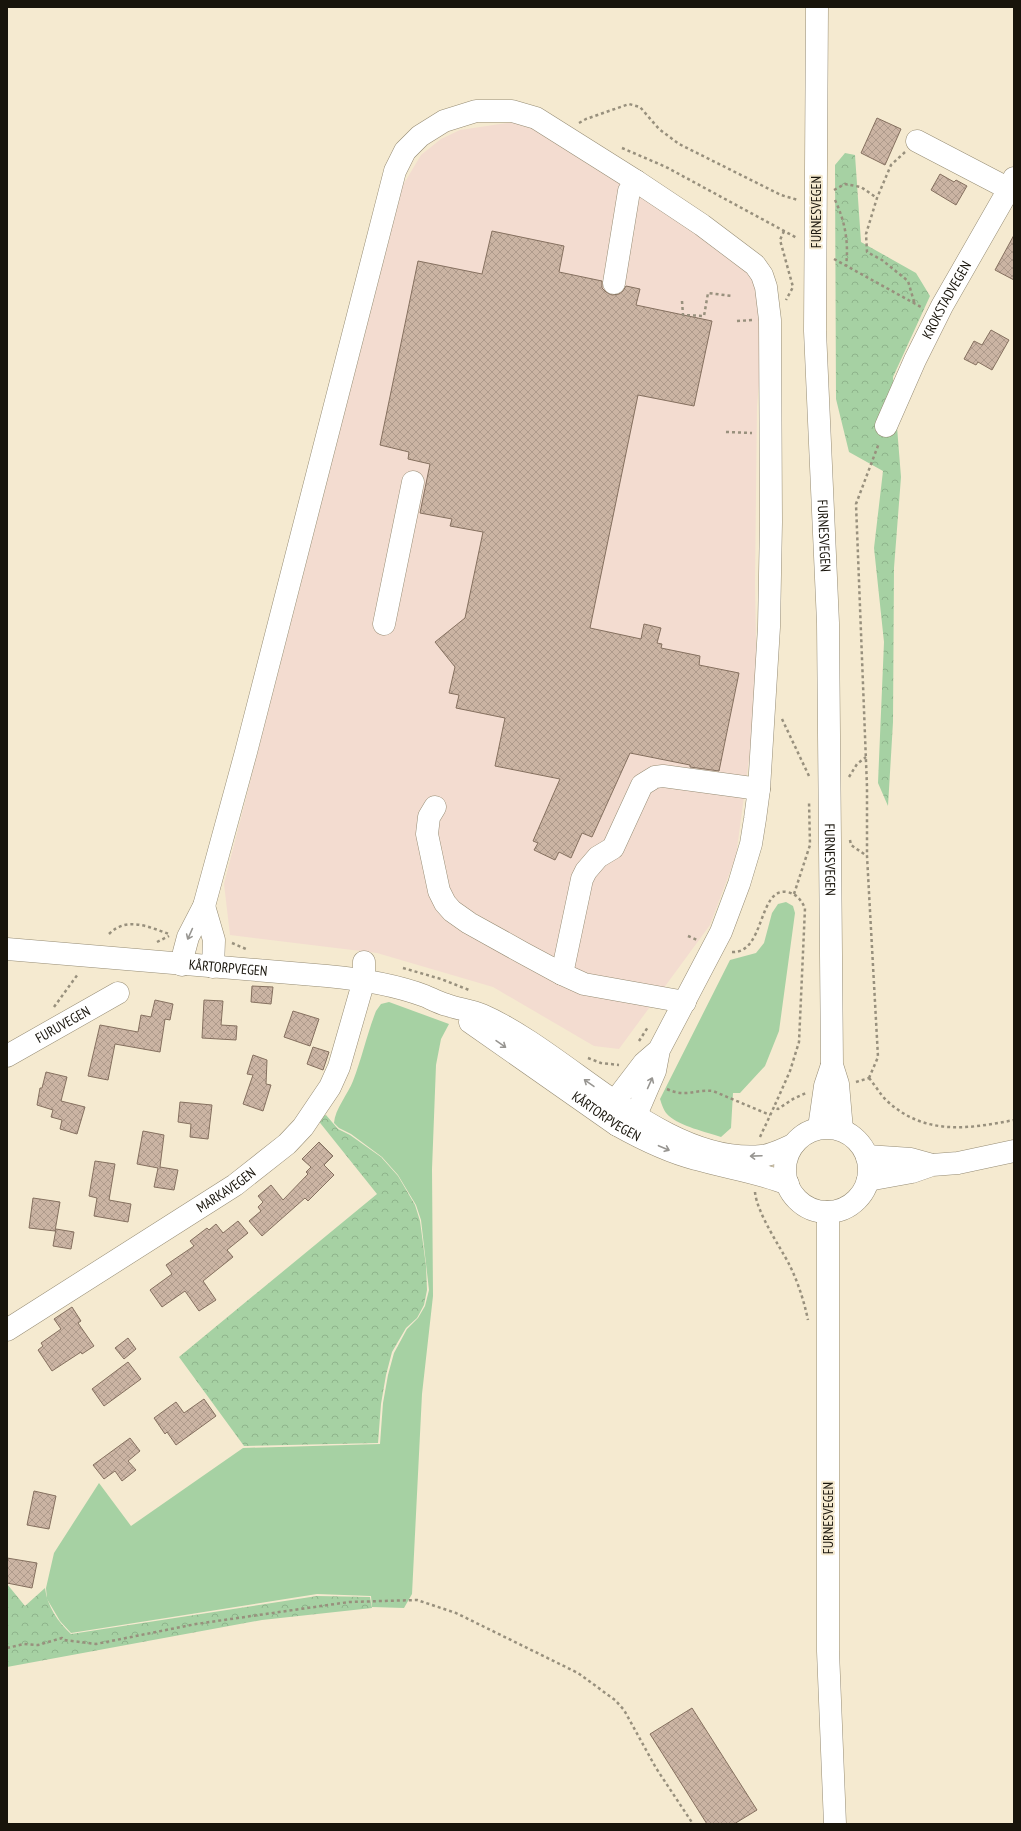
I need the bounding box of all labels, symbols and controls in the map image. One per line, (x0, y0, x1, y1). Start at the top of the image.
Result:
street label: FURNESVEGEN (807, 176, 825, 248)
street label: KROKSTADVEGEN (918, 258, 975, 342)
street label: FURNESVEGEN (814, 499, 835, 572)
street label: FURNESVEGEN (821, 823, 839, 896)
one-way arrow (186, 928, 193, 940)
street label: KÅRTORPVEGEN (188, 955, 268, 980)
street label: FURUVEGEN (32, 1002, 93, 1047)
one-way arrow (495, 1040, 506, 1048)
one-way arrow (647, 1078, 654, 1090)
one-way arrow (584, 1079, 595, 1087)
street label: KÅRTORPVEGEN (569, 1087, 644, 1145)
one-way arrow (658, 1145, 670, 1153)
one-way arrow (750, 1152, 763, 1159)
street label: MARKAVEGEN (193, 1163, 259, 1216)
street label: FURNESVEGEN (819, 1482, 837, 1554)

